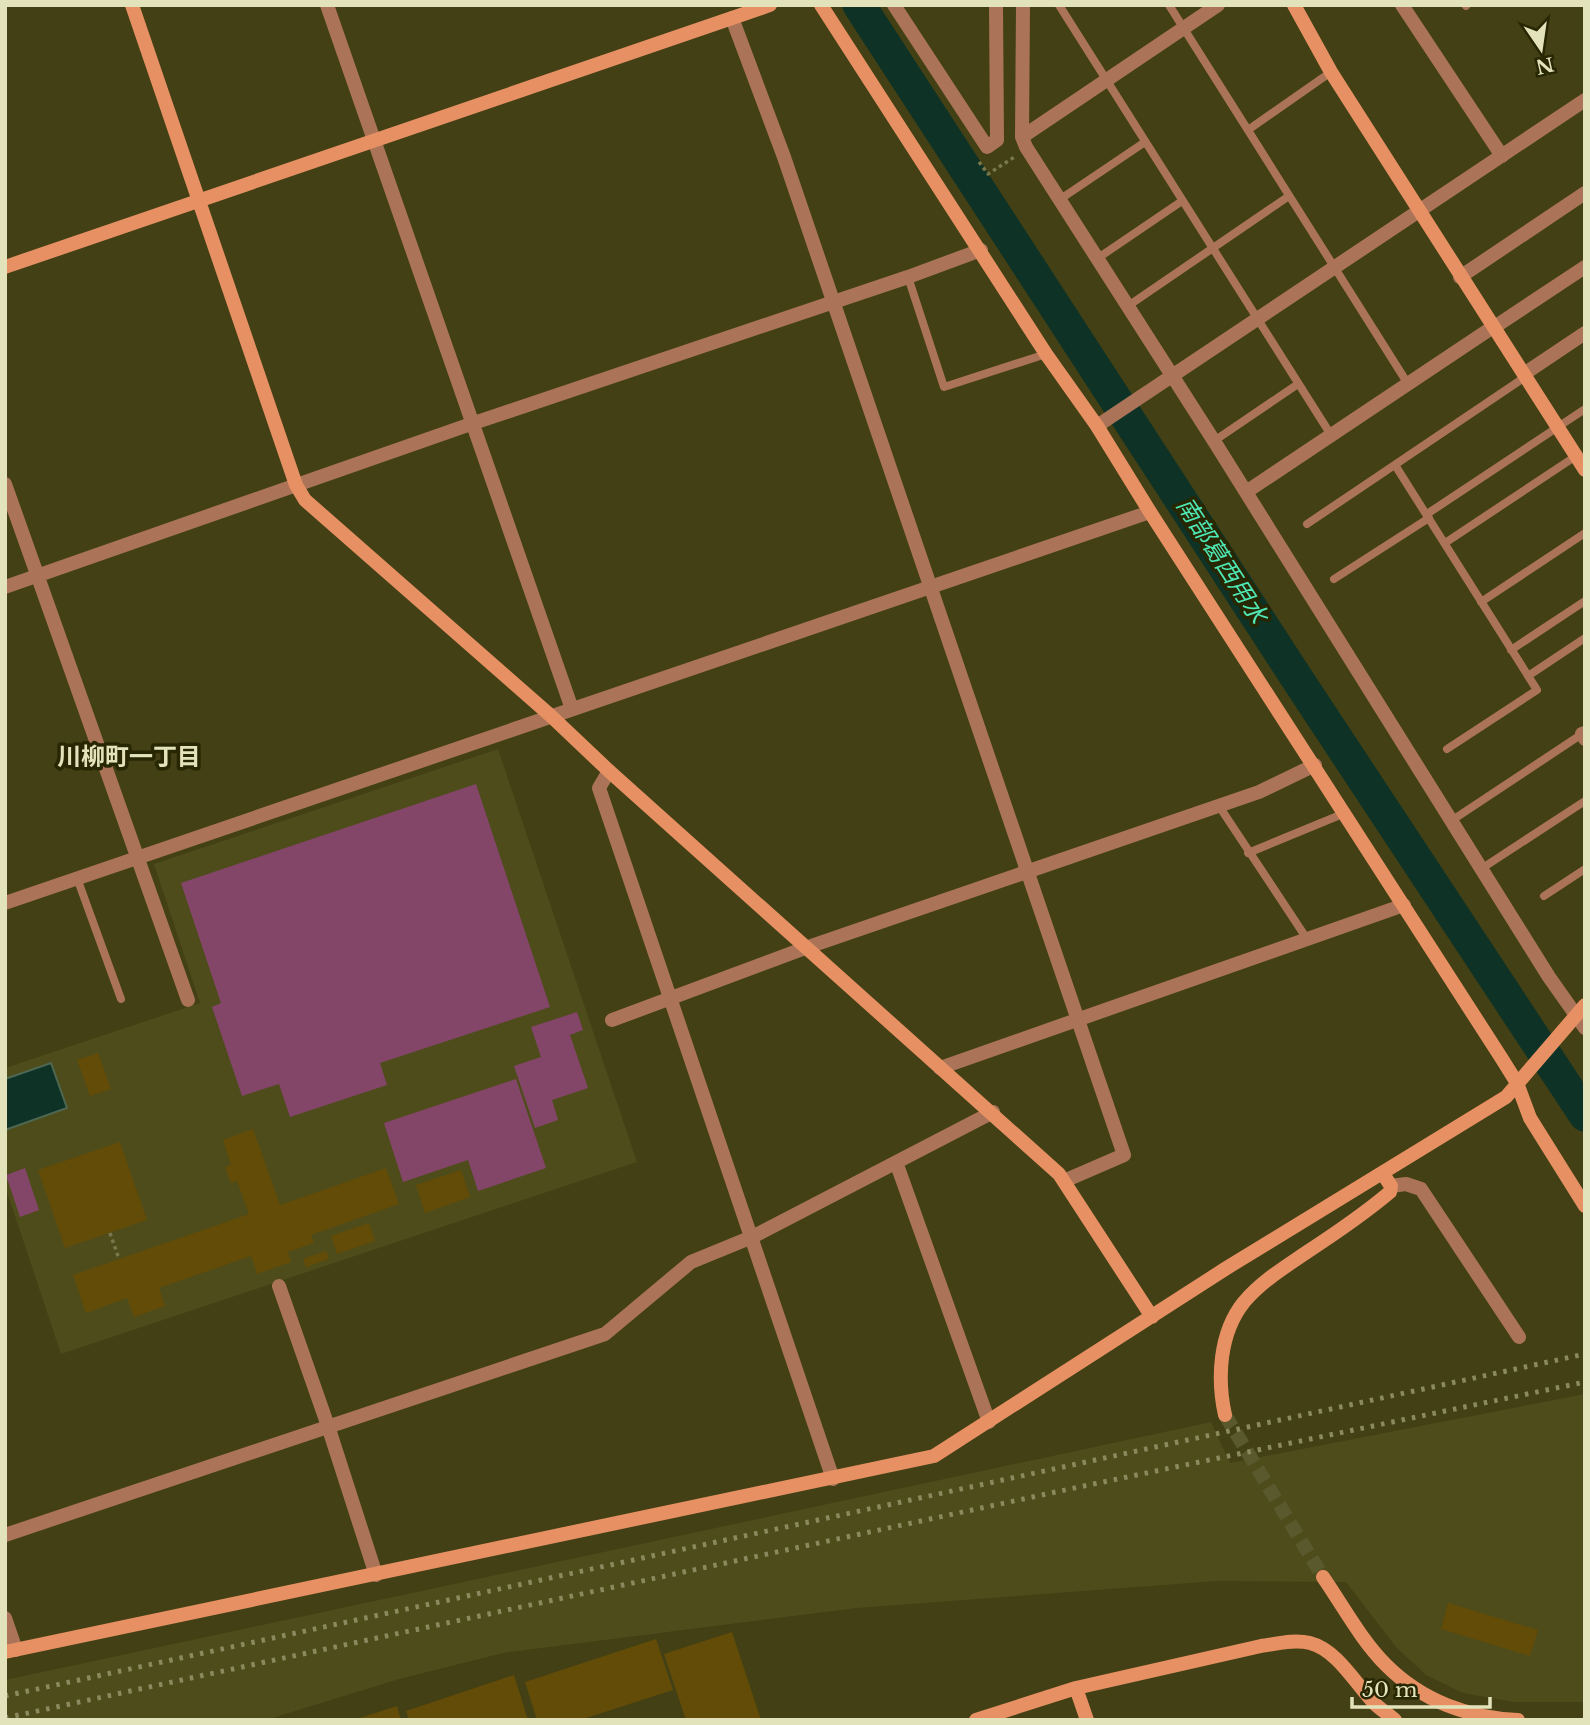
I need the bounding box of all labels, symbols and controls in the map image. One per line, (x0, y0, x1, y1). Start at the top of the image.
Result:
north arrow (1506, 14, 1576, 84)
text: N (1533, 52, 1556, 78)
water label: 南部葛西用水 (1171, 492, 1275, 631)
district label: 川柳町一丁目 (57, 742, 201, 771)
scale bar (1352, 1666, 1490, 1710)
text: 50 m (1362, 1677, 1418, 1703)

